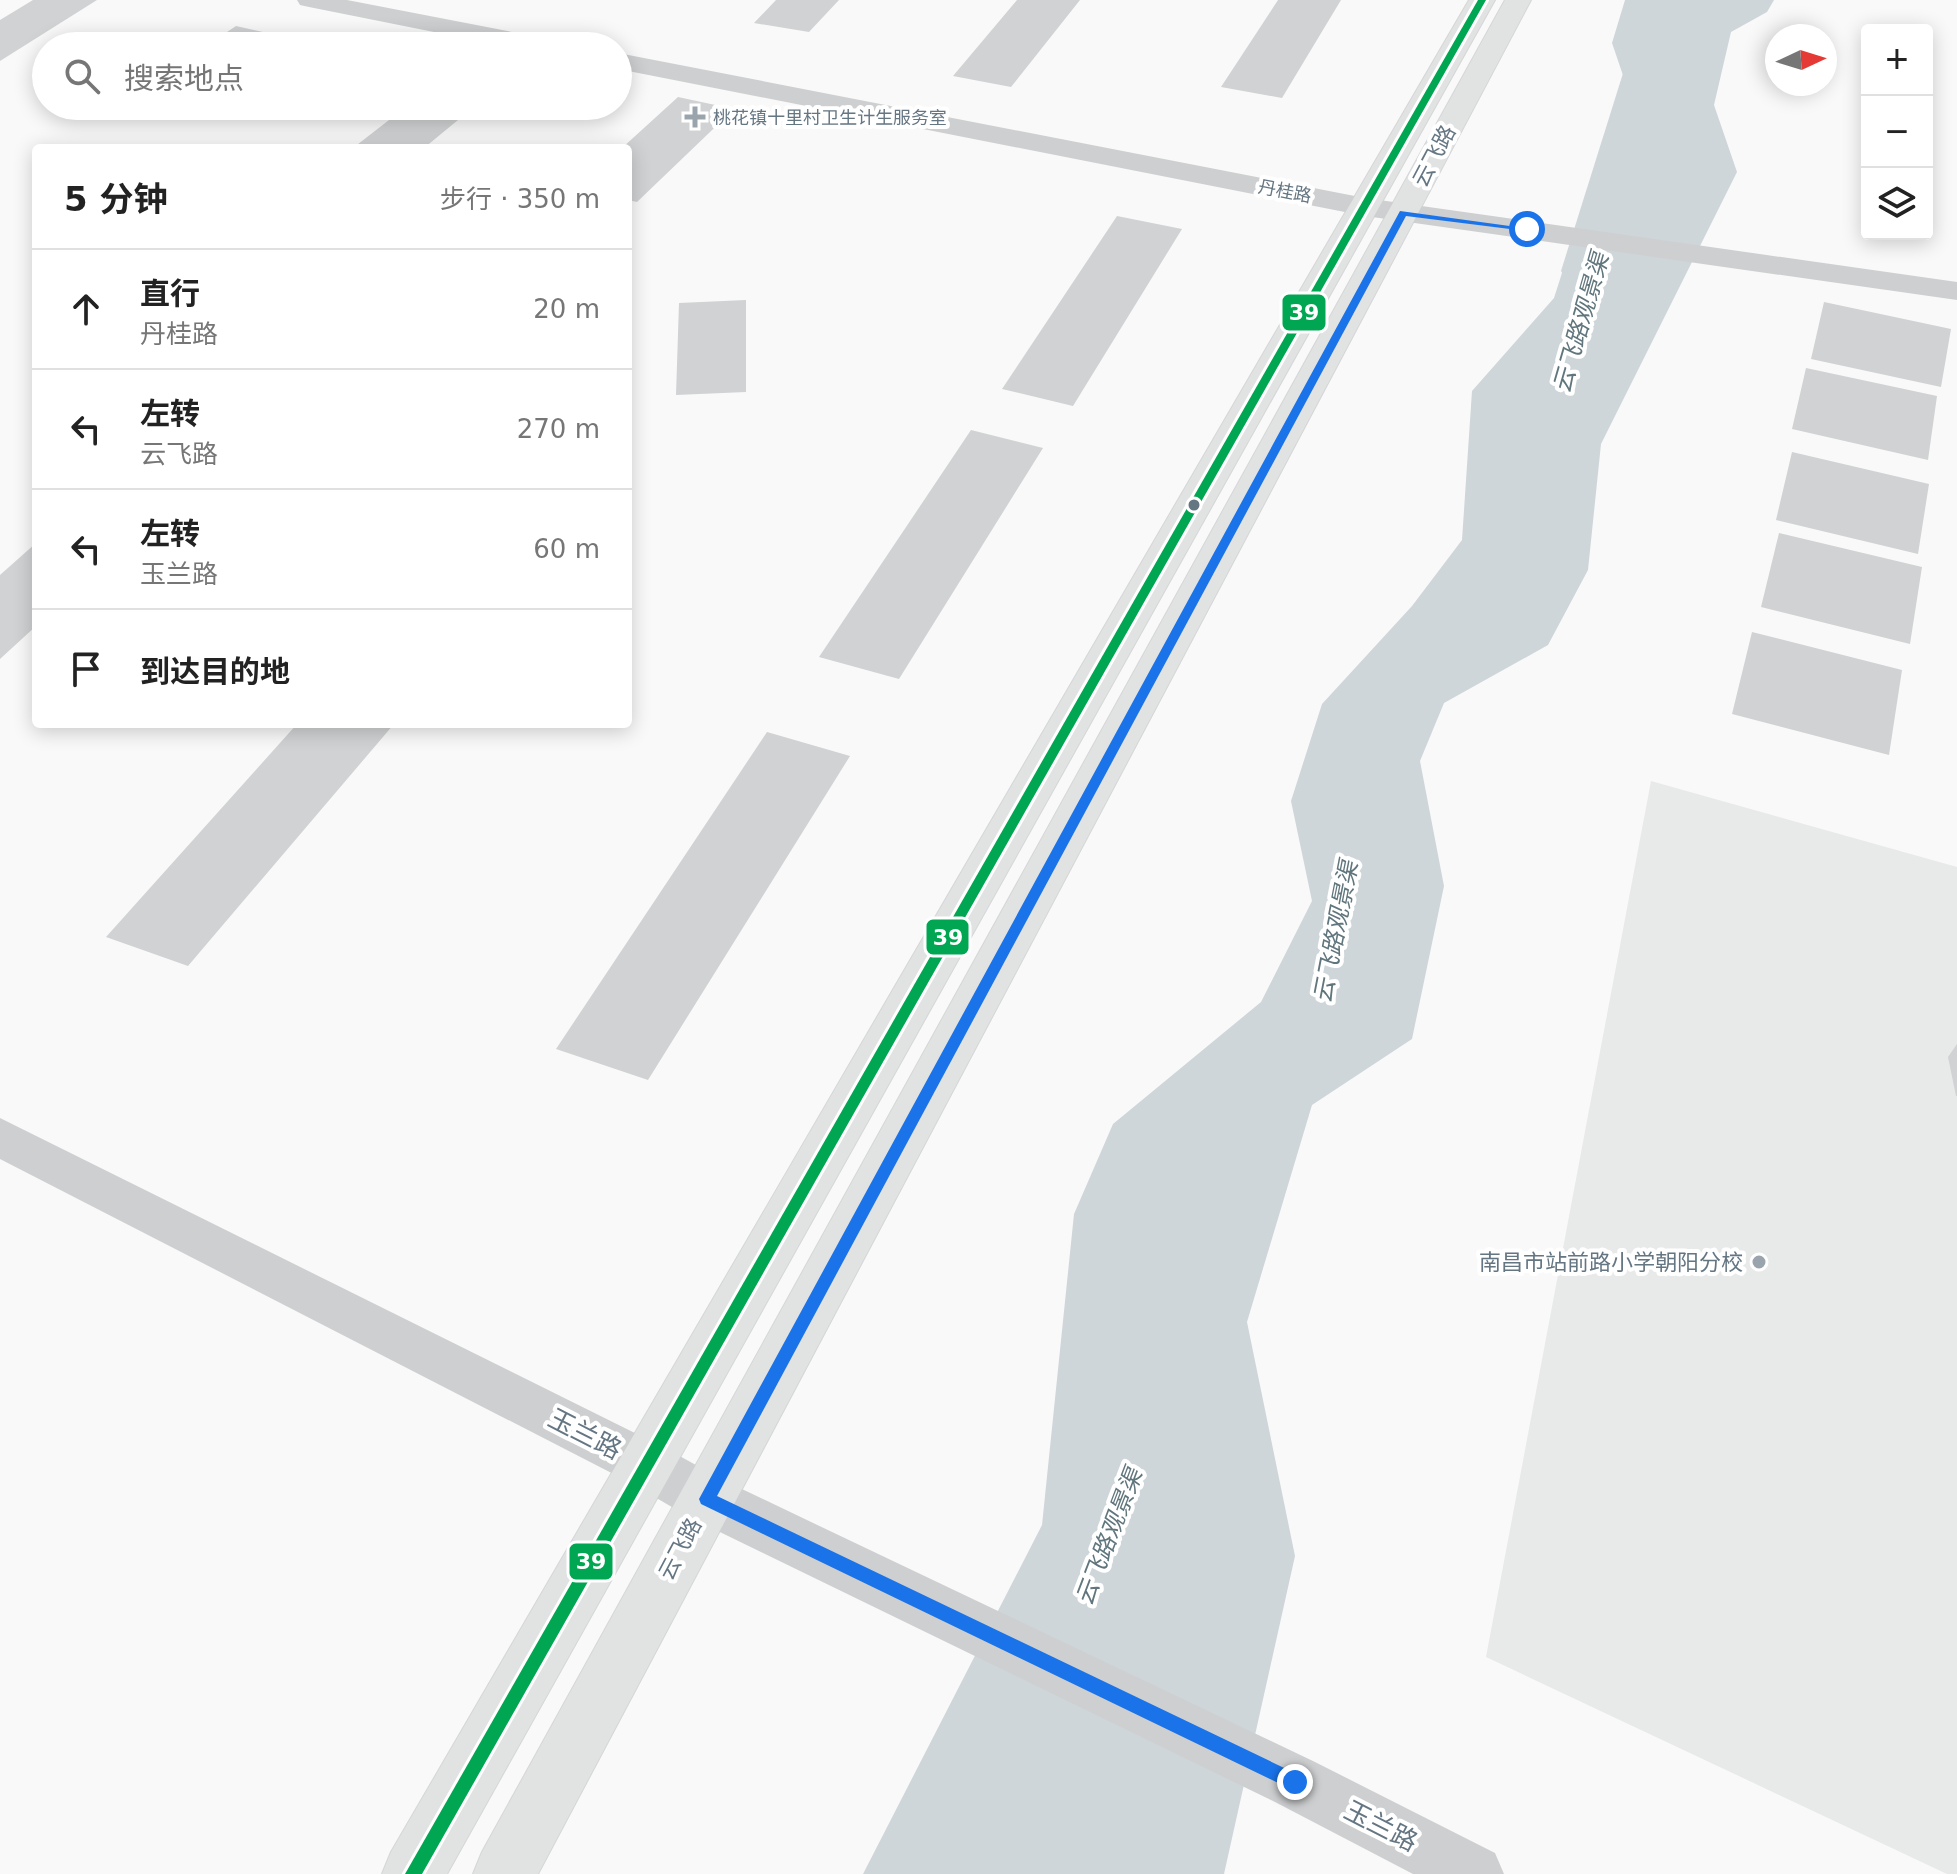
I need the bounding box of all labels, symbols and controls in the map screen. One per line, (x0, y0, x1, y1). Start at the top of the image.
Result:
north arrow (1765, 24, 1837, 96)
map controls (1861, 24, 1933, 240)
button: + (1861, 24, 1933, 96)
search box (32, 32, 632, 120)
icon: search (60, 54, 104, 98)
text: 搜索地点 (124, 61, 244, 96)
button: − (1861, 96, 1933, 168)
marker: 桃花镇十里村卫生计生服务室 (684, 106, 706, 128)
place label: 桃花镇十里村卫生计生服务室 (713, 107, 947, 128)
street label: 云飞路 (1407, 121, 1461, 191)
button: layers (1861, 168, 1933, 240)
street label: 丹桂路 (1256, 176, 1314, 206)
text: 5 分钟 (64, 179, 168, 219)
text: 步行 · 350 m (440, 184, 600, 214)
route start (1509, 211, 1545, 247)
water label: 云飞路观景渠 (1548, 247, 1615, 396)
text: 直行 (140, 276, 200, 311)
icon: ahead (64, 287, 108, 331)
line badge: 39 (1281, 293, 1327, 332)
text: 20 m (533, 294, 600, 324)
text: 39 (1289, 300, 1319, 325)
text: 丹桂路 (140, 319, 218, 349)
text: 左转 (140, 396, 200, 431)
icon: left (64, 407, 108, 451)
text: 270 m (517, 414, 600, 444)
text: 云飞路 (140, 439, 218, 469)
unlabelled marker (1186, 497, 1202, 513)
text: 左转 (140, 516, 200, 551)
icon: left (64, 527, 108, 571)
text: 60 m (533, 534, 600, 564)
text: 玉兰路 (140, 559, 218, 589)
icon: arrive (64, 647, 108, 691)
text: 到达目的地 (140, 654, 290, 689)
water label: 云飞路观景渠 (1309, 856, 1364, 1005)
line badge: 39 (925, 918, 970, 956)
text: 39 (933, 925, 963, 950)
place label: 南昌市站前路小学朝阳分校 (1479, 1250, 1743, 1275)
marker: 南昌市站前路小学朝阳分校 (1750, 1253, 1768, 1271)
street label: 玉兰路 (543, 1403, 627, 1465)
water label: 云飞路观景渠 (1070, 1462, 1149, 1609)
street label: 云飞路 (653, 1514, 707, 1584)
line badge: 39 (568, 1542, 614, 1581)
text: 39 (576, 1549, 606, 1574)
route end (1277, 1764, 1313, 1800)
street label: 玉兰路 (1339, 1795, 1423, 1857)

